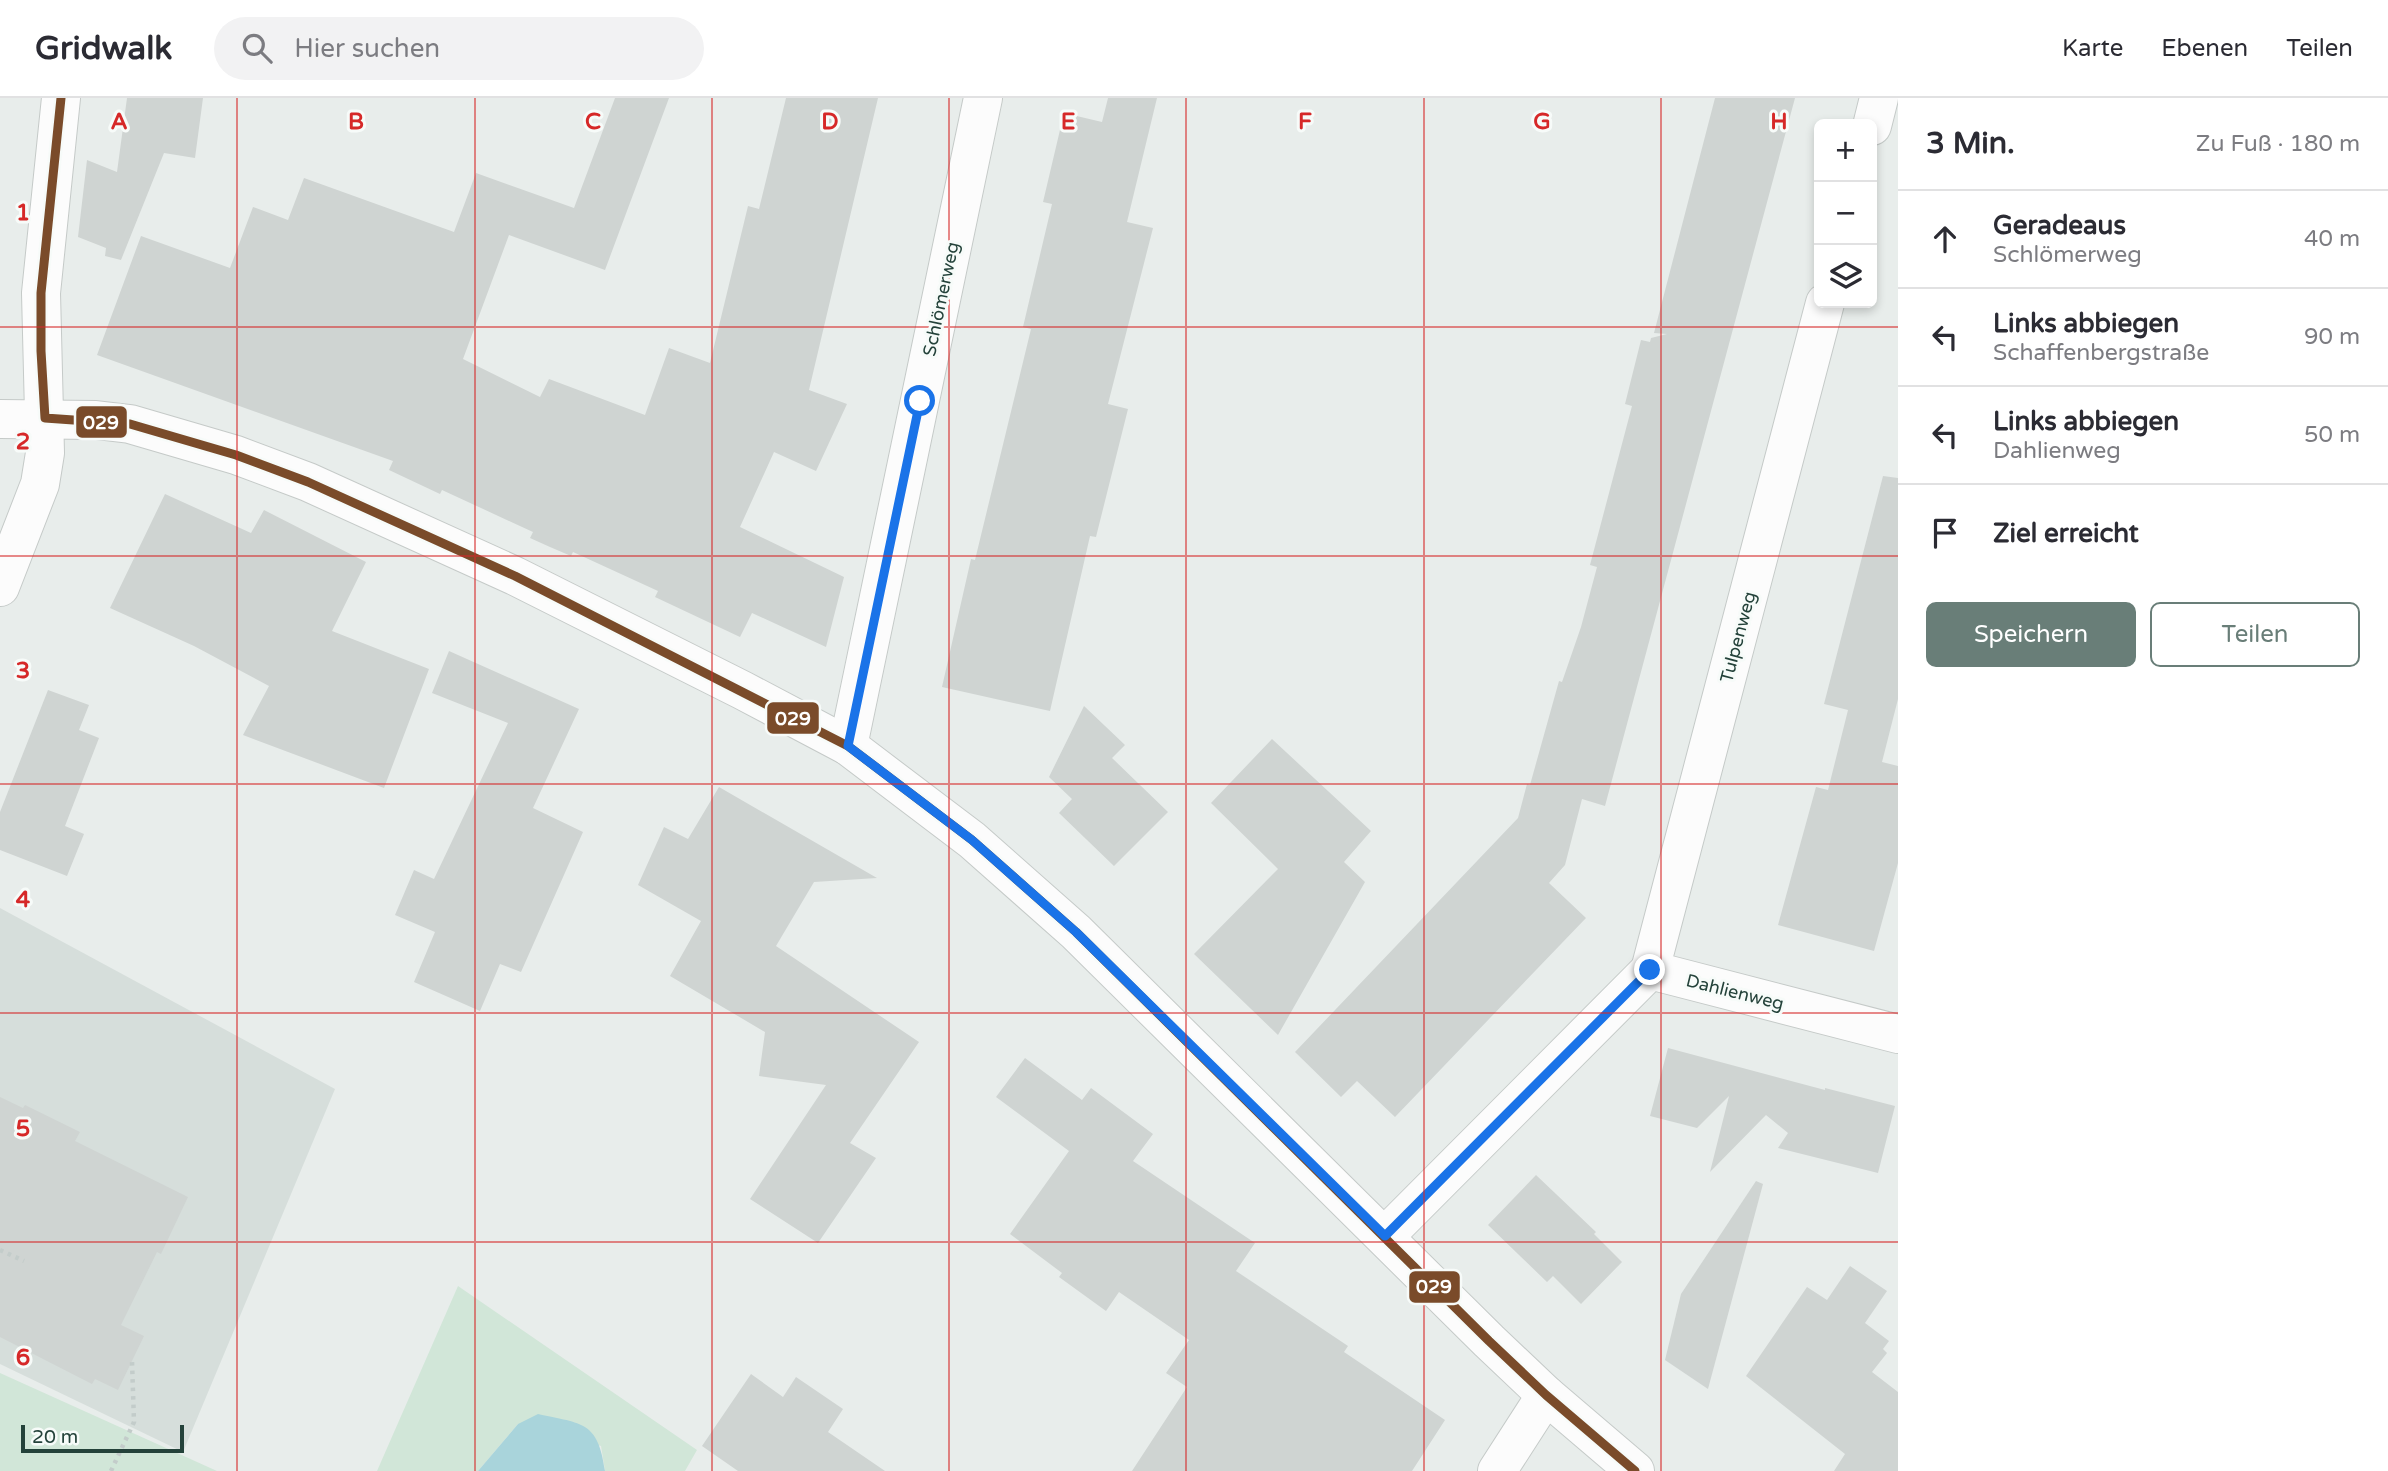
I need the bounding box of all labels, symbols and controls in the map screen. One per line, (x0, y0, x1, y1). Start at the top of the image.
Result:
search box (214, 17, 704, 80)
text: Gridwalk (35, 29, 172, 68)
icon: search (238, 29, 276, 67)
text: Hier suchen (294, 33, 440, 64)
text: Karte (2062, 34, 2123, 63)
text: Ebenen (2161, 34, 2248, 63)
text: Teilen (2286, 34, 2353, 63)
text: A (110, 108, 128, 136)
text: B (348, 108, 364, 136)
text: C (585, 108, 601, 136)
text: D (821, 108, 839, 136)
text: E (1061, 108, 1075, 136)
text: F (1298, 108, 1312, 136)
text: G (1533, 108, 1551, 136)
text: H (1770, 108, 1788, 136)
map controls (1814, 119, 1877, 308)
button: + (1814, 119, 1877, 182)
text: 3 Min. (1926, 125, 2015, 162)
text: Zu Fuß · 180 m (2196, 130, 2360, 158)
button: − (1814, 182, 1877, 245)
text: 1 (16, 199, 30, 227)
text: Geradeaus (1993, 210, 2126, 241)
icon: ahead (1926, 220, 1964, 258)
text: 40 m (2304, 225, 2360, 253)
street label: Schlömerweg (918, 240, 964, 358)
text: Schlömerweg (1993, 241, 2142, 269)
button: layers (1814, 245, 1877, 308)
text: Links abbiegen (1993, 308, 2179, 339)
icon: left (1926, 318, 1964, 356)
text: 90 m (2304, 323, 2360, 351)
text: Schaffenbergstraße (1993, 339, 2209, 367)
route start (904, 385, 935, 416)
line badge: 029 (75, 405, 128, 439)
text: Links abbiegen (1993, 406, 2179, 437)
text: 029 (83, 412, 119, 434)
icon: left (1926, 416, 1964, 454)
text: 50 m (2304, 421, 2360, 449)
text: 2 (16, 428, 30, 456)
text: Dahlienweg (1993, 437, 2121, 465)
icon: arrive (1926, 514, 1964, 552)
text: Ziel erreicht (1993, 518, 2139, 549)
street label: Tulpenweg (1715, 589, 1761, 685)
button: Speichern (1926, 602, 2136, 667)
button: Teilen (2150, 602, 2360, 667)
text: 3 (16, 657, 30, 685)
line badge: 029 (766, 701, 820, 735)
text: 029 (775, 708, 811, 730)
text: 4 (16, 886, 31, 914)
route end (1634, 954, 1665, 985)
street label: Dahlienweg (1684, 969, 1786, 1015)
text: 5 (16, 1115, 30, 1143)
line badge: 029 (1408, 1270, 1461, 1304)
text: 029 (1416, 1276, 1452, 1298)
text: 6 (16, 1344, 30, 1372)
scale bar (21, 1422, 184, 1454)
text: 20 m (32, 1426, 78, 1448)

